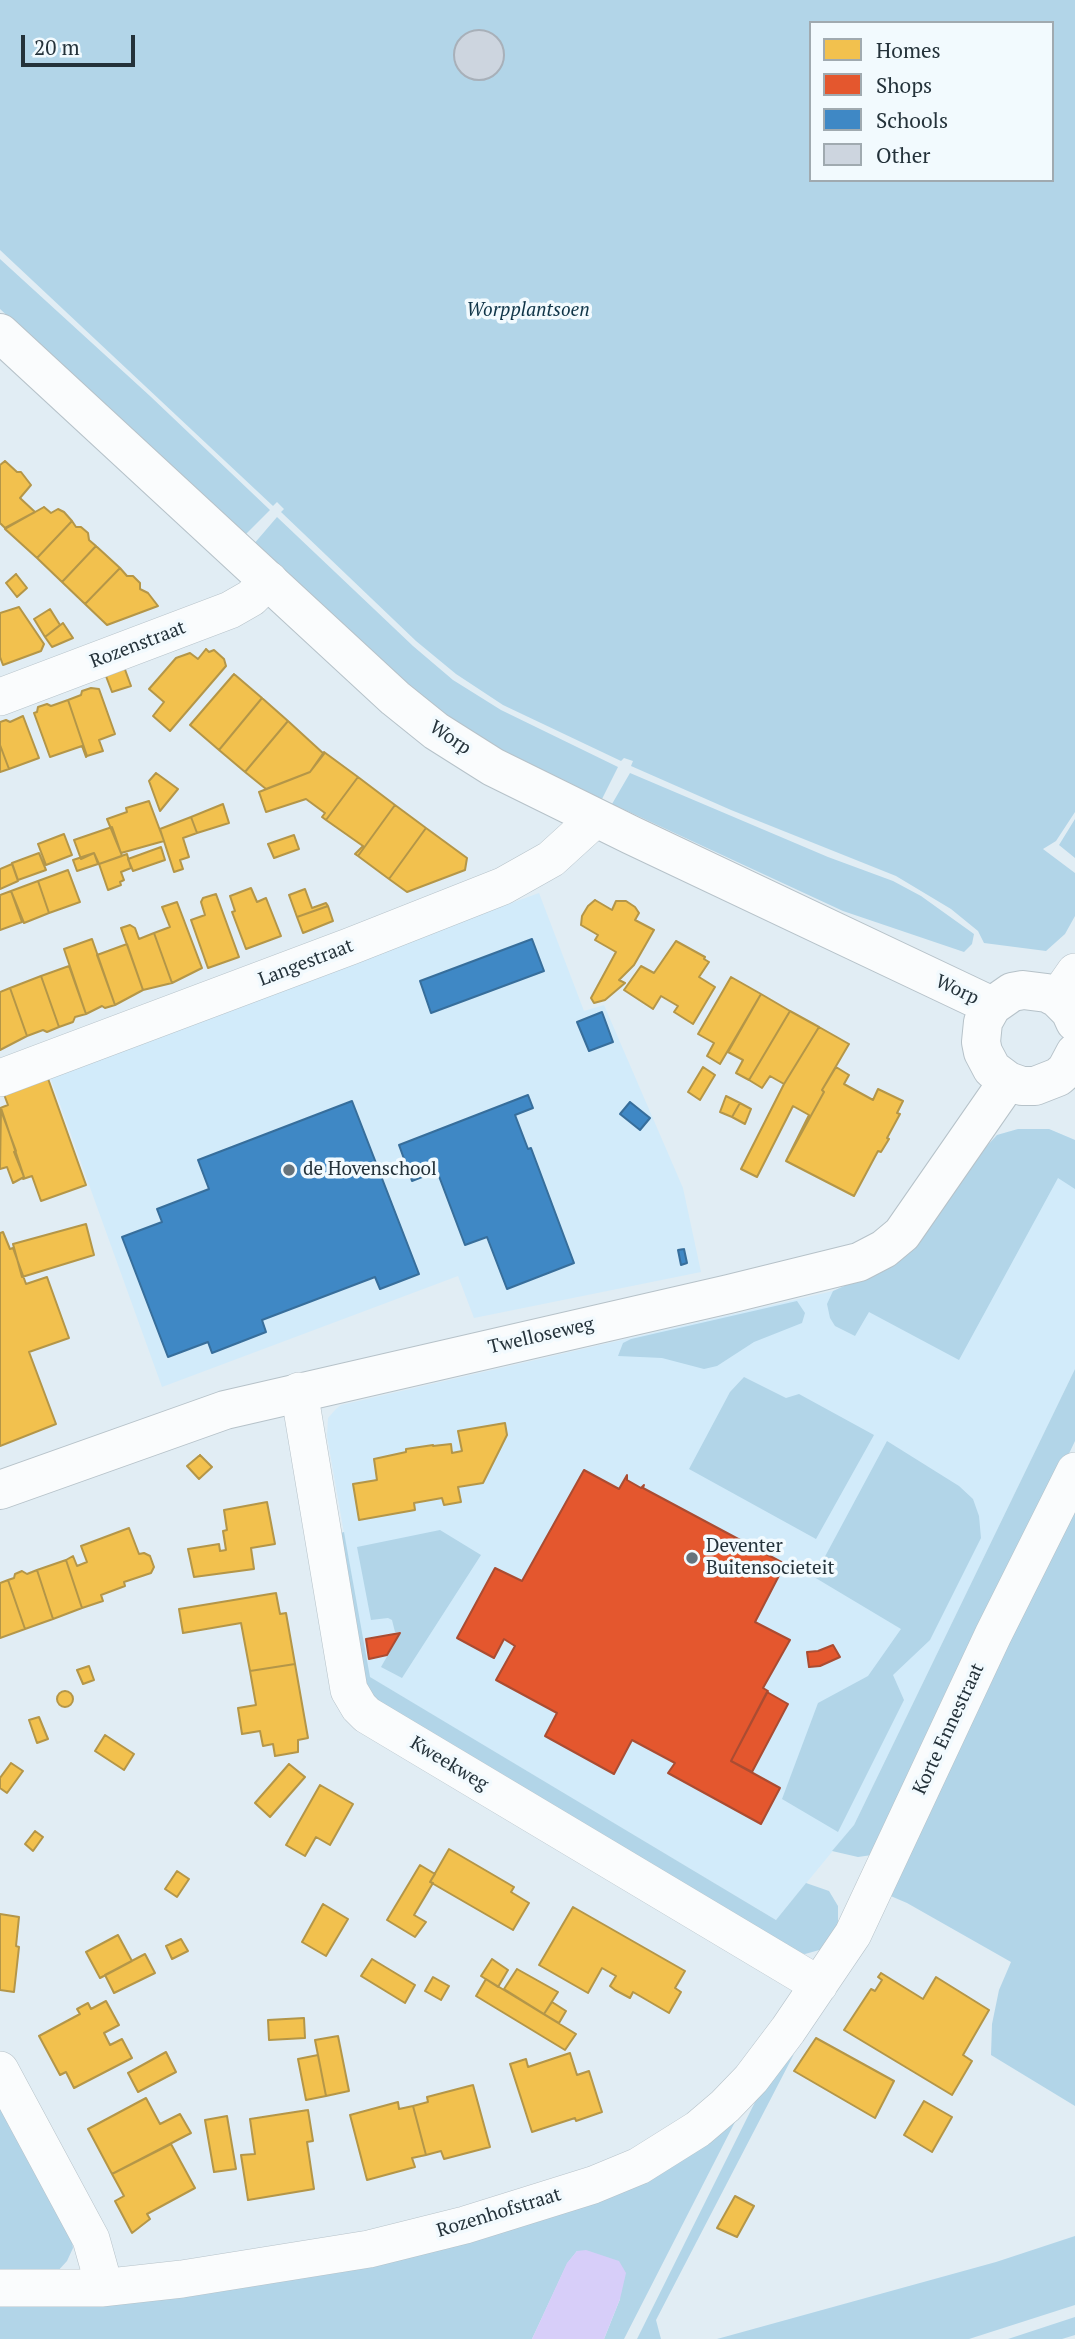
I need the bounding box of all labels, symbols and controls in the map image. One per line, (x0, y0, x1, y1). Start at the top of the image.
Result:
scale bar (24, 21, 138, 65)
legend (809, 21, 1054, 182)
text: 20 m (34, 33, 80, 61)
text: Homes (876, 36, 941, 64)
text: Shops (876, 71, 932, 99)
text: Schools (876, 106, 948, 134)
text: Other (876, 141, 930, 169)
park label: Worpplantsoen (466, 300, 590, 322)
street label: Rozenstraat (87, 616, 189, 674)
street label: Worp (425, 716, 475, 760)
street label: Langestraat (255, 934, 357, 992)
street label: Worp (932, 970, 982, 1010)
place label: de Hovenschool (303, 1159, 437, 1181)
marker: de Hovenschool (281, 1162, 297, 1178)
street label: Twelloseweg (486, 1313, 596, 1359)
place label: Deventer Buitensocieteit (706, 1536, 834, 1580)
marker: Deventer Buitensocieteit (684, 1550, 700, 1566)
street label: Korte Ennestraat (909, 1660, 989, 1798)
street label: Kweekweg (406, 1732, 492, 1796)
street label: Rozenhofstraat (434, 2183, 564, 2243)

